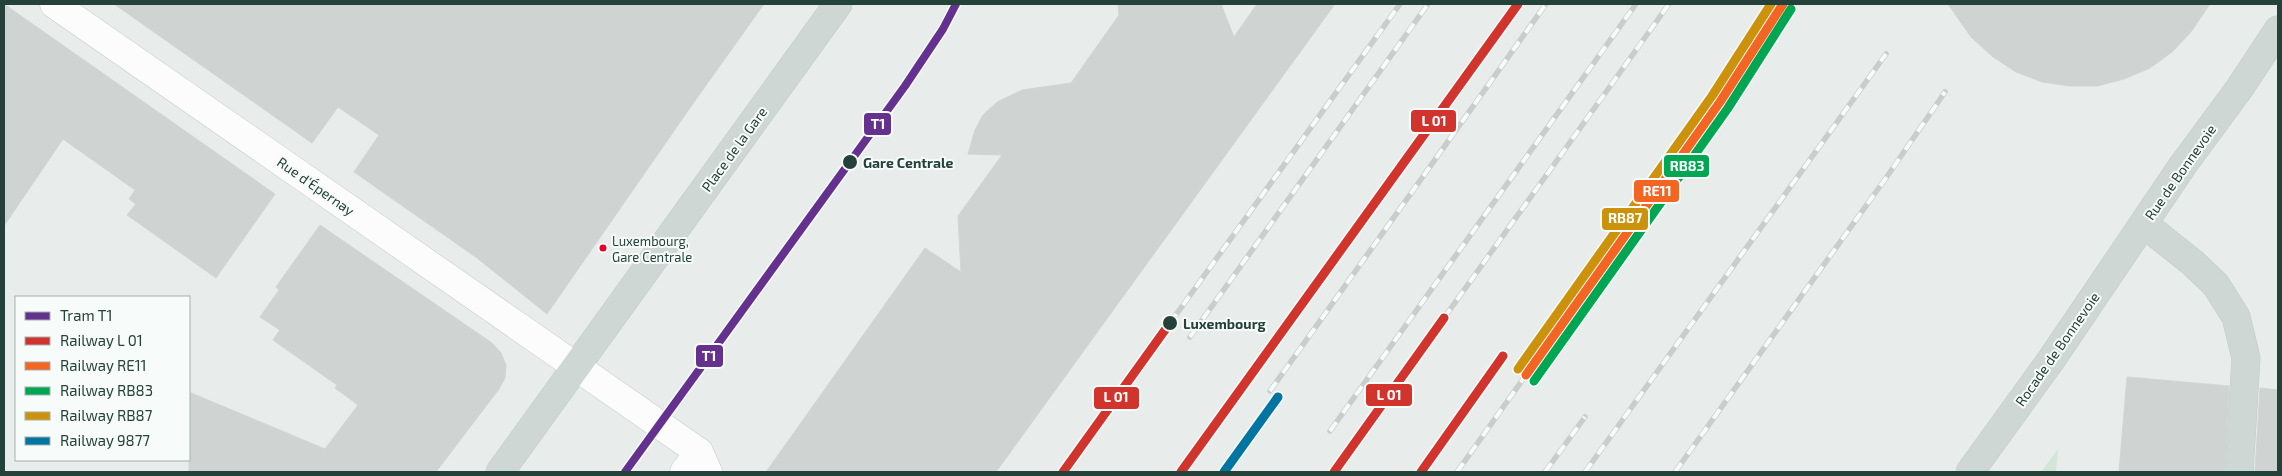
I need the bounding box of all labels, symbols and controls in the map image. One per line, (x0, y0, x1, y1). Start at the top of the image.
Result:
street label: Place de la Gare (698, 103, 770, 195)
line badge: L 01 (1410, 109, 1457, 133)
line badge: T1 (863, 112, 892, 136)
text: L 01 (1421, 112, 1447, 129)
text: T1 (871, 115, 885, 132)
street label: Rue de Bonnevoie (2141, 121, 2219, 223)
street label: Rue d'Épernay (274, 153, 358, 219)
marker: Gare Centrale (841, 153, 859, 171)
place label: Gare Centrale (863, 154, 954, 171)
line badge: RB83 (1663, 154, 1710, 178)
text: RB83 (1670, 157, 1704, 174)
line badge: RE11 (1633, 179, 1680, 203)
text: RE11 (1642, 182, 1672, 199)
line badge: RB87 (1601, 207, 1649, 231)
text: RB87 (1608, 209, 1643, 226)
place label: Luxembourg, Gare Centrale (612, 233, 692, 265)
marker: Luxembourg, Gare Centrale (598, 243, 608, 253)
street label: Rocade de Bonnevoie (2011, 289, 2103, 409)
legend (15, 296, 190, 461)
text: Tram T1 (60, 306, 112, 324)
marker: Luxembourg (1161, 314, 1179, 332)
place label: Luxembourg (1183, 315, 1266, 332)
text: Railway L 01 (60, 331, 143, 349)
line badge: T1 (695, 344, 724, 368)
text: T1 (702, 347, 716, 364)
text: Railway RE11 (60, 356, 147, 374)
text: Railway RB83 (60, 381, 153, 399)
line badge: L 01 (1365, 383, 1413, 407)
line badge: L 01 (1093, 386, 1140, 410)
text: L 01 (1376, 386, 1402, 403)
text: L 01 (1103, 388, 1129, 405)
text: Railway RB87 (60, 406, 153, 424)
text: Railway 9877 (60, 431, 150, 449)

